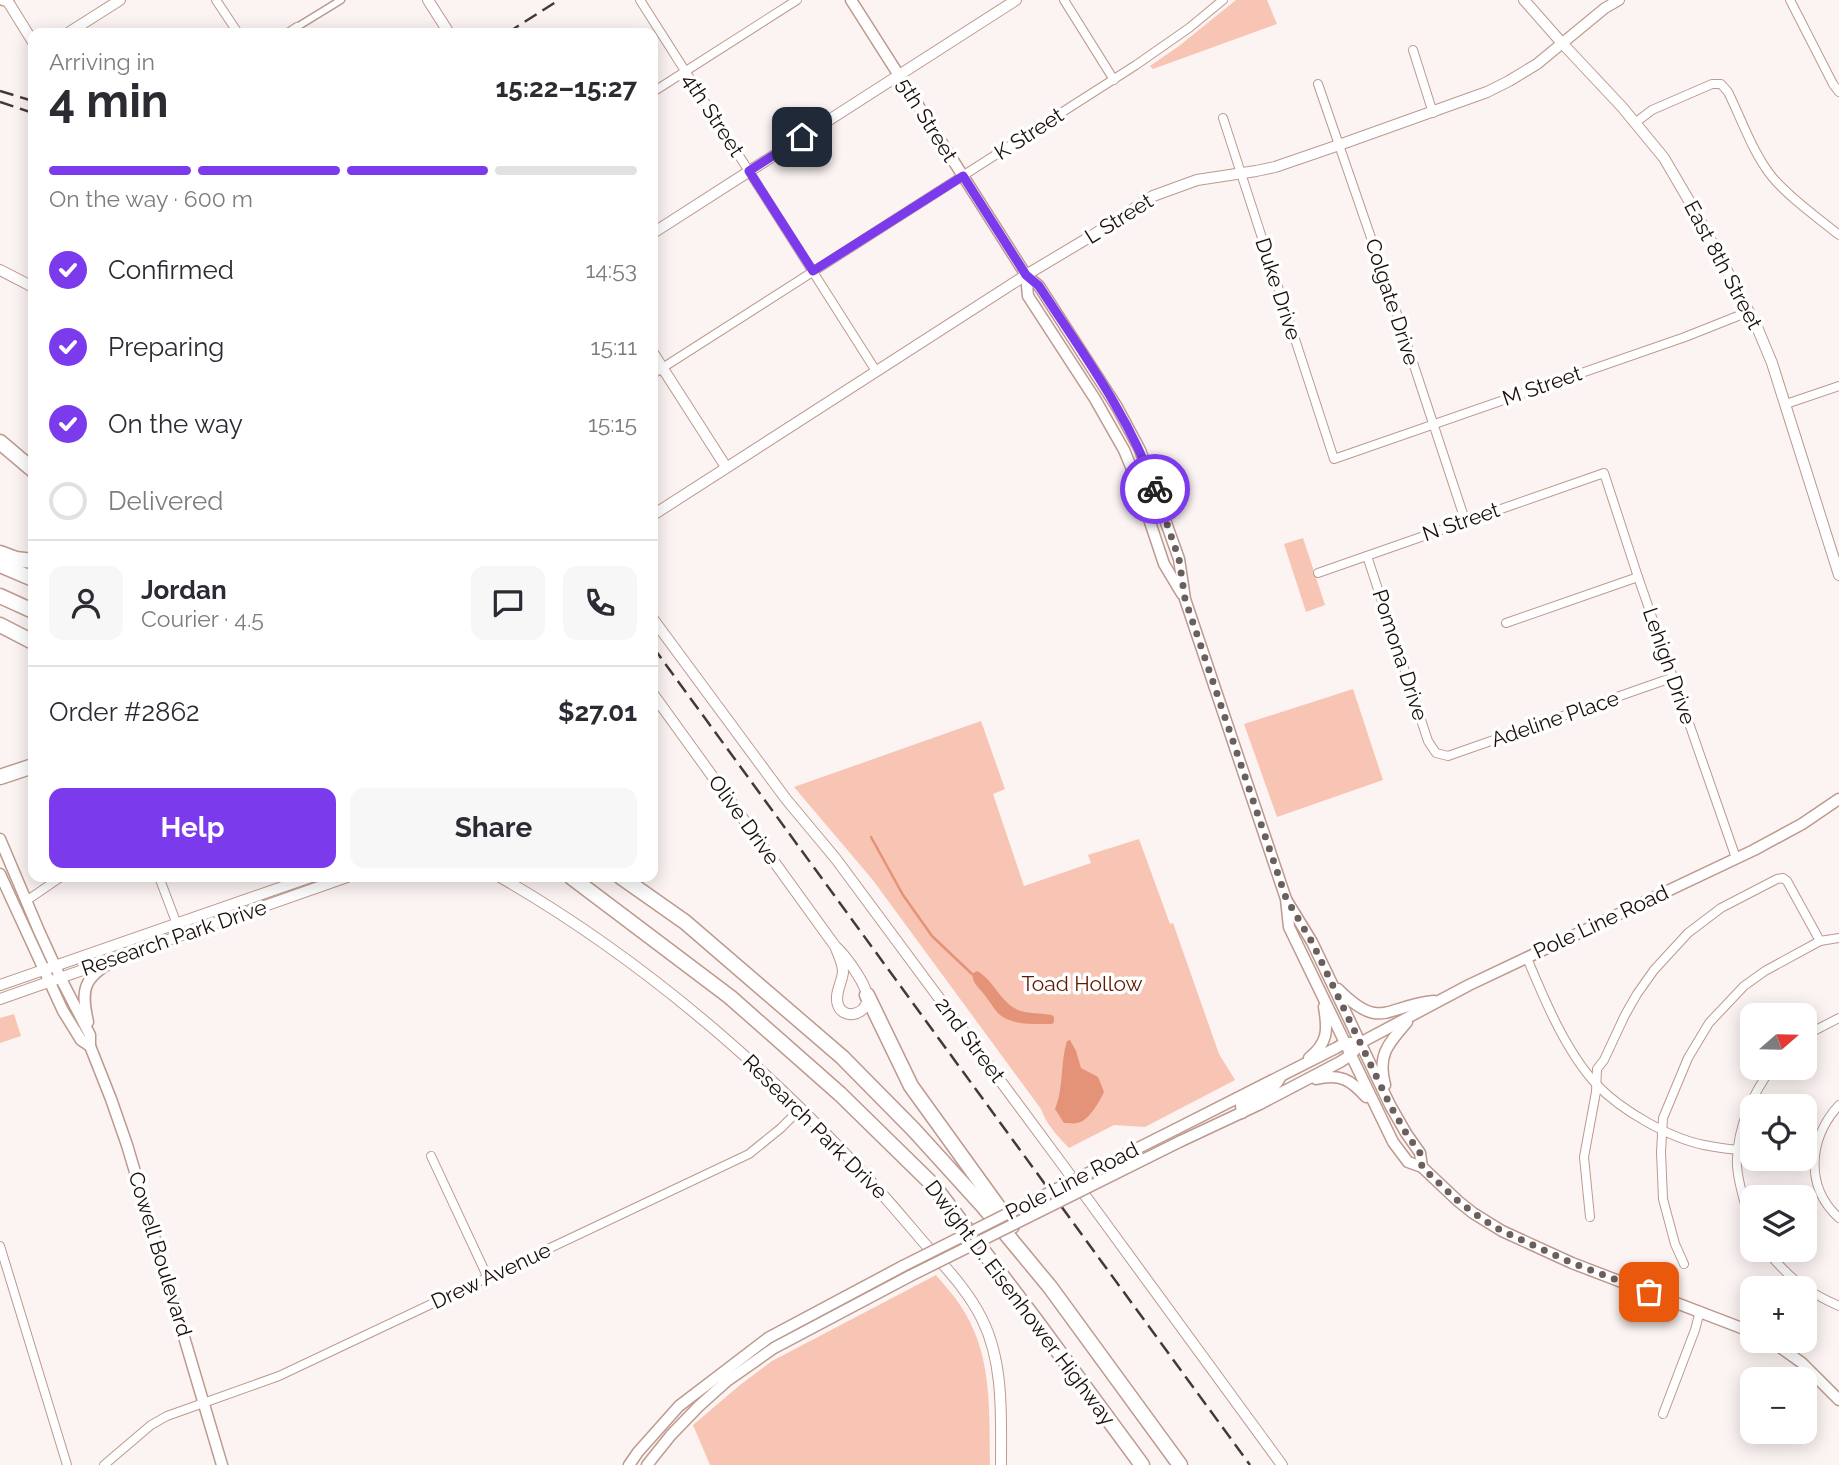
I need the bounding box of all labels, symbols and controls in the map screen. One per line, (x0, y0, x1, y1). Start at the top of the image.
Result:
text: Arriving in (49, 48, 155, 75)
street label: 4th Street (677, 68, 750, 161)
text: 15:22–15:27 (495, 73, 637, 103)
street label: 5th Street (892, 73, 963, 166)
text: 4 min (49, 74, 169, 128)
street label: K Street (990, 102, 1068, 165)
pin (772, 107, 832, 167)
icon: home (783, 118, 821, 156)
text: On the way · 600 m (49, 185, 253, 212)
street label: L Street (1080, 188, 1157, 249)
street label: East 8th Street (1679, 196, 1768, 333)
street label: Duke Drive (1250, 235, 1307, 343)
street label: Colgate Drive (1360, 235, 1425, 368)
icon: check (49, 251, 87, 289)
text: Confirmed (108, 255, 234, 285)
text: 14:53 (585, 256, 637, 283)
icon: check (49, 328, 87, 366)
text: Preparing (108, 332, 224, 362)
text: 15:11 (591, 333, 637, 360)
street label: M Street (1499, 360, 1585, 411)
icon: check (49, 405, 87, 443)
text: On the way (108, 409, 243, 439)
text: 15:15 (588, 410, 637, 437)
courier (1120, 454, 1190, 524)
icon: bike (1136, 470, 1174, 508)
text: Delivered (108, 486, 223, 516)
street label: N Street (1419, 497, 1503, 546)
button: person (49, 566, 123, 640)
button: chat (471, 566, 545, 640)
button: phone (563, 566, 637, 640)
text: Jordan (141, 575, 227, 605)
street label: Pomona Drive (1368, 586, 1433, 724)
street label: Lehigh Drive (1638, 604, 1701, 728)
text: Courier · 4.5 (141, 605, 264, 632)
street label: Adeline Place (1488, 685, 1622, 752)
text: Order #2862 (49, 697, 200, 727)
text: $27.01 (558, 697, 637, 727)
street label: Olive Drive (704, 770, 785, 869)
button: Help (49, 788, 336, 868)
button: Share (350, 788, 637, 868)
street label: Pole Line Road (1529, 879, 1672, 964)
street label: Research Park Drive (78, 894, 270, 981)
park label: Toad Hollow (1021, 971, 1143, 996)
street label: 2nd Street (930, 992, 1010, 1087)
north arrow (1740, 1003, 1816, 1080)
map controls (1740, 1003, 1817, 1444)
street label: Research Park Drive (738, 1049, 893, 1204)
button: locate (1740, 1094, 1817, 1171)
street label: Pole Line Road (1001, 1136, 1142, 1225)
street label: Cowell Boulevard (124, 1168, 197, 1339)
street label: Dwight D. Eisenhower Highway (920, 1175, 1121, 1430)
button: layers (1740, 1185, 1817, 1262)
street label: Drew Avenue (427, 1237, 555, 1314)
pin (1619, 1262, 1679, 1322)
icon: bag (1630, 1273, 1668, 1311)
button: + (1740, 1276, 1817, 1353)
button: − (1740, 1367, 1817, 1444)

